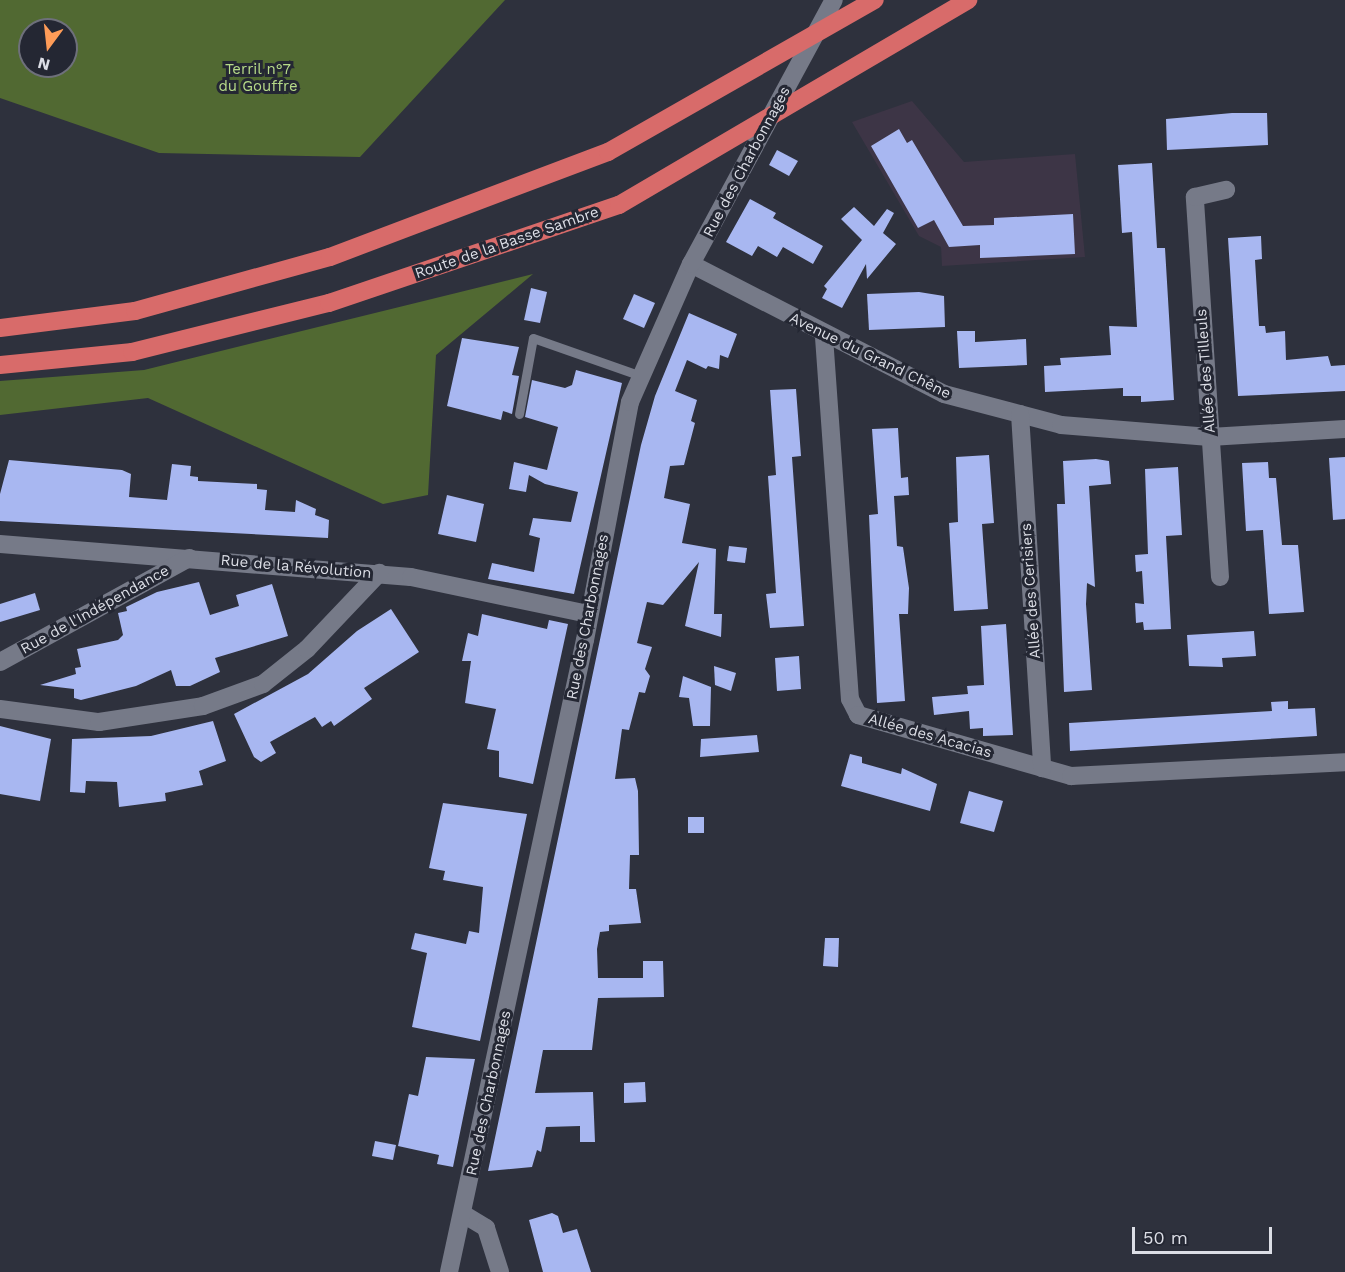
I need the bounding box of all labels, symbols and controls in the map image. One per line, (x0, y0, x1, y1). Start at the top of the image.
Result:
north arrow (18, 18, 78, 78)
text: N (36, 53, 52, 75)
park label: Terril n°7 du Gouffre (218, 60, 298, 95)
street label: Rue des Charbonnages (700, 84, 794, 240)
street label: Route de la Basse Sambre (413, 203, 601, 283)
street label: Allée des Tilleuls (1193, 308, 1219, 434)
street label: Avenue du Grand Chêne (786, 309, 954, 403)
street label: Allée des Cerisiers (1017, 523, 1045, 659)
street label: Rue des Charbonnages (563, 533, 613, 701)
street label: Rue de la Révolution (220, 551, 372, 583)
street label: Rue de l'Indépendance (18, 562, 172, 658)
street label: Allée des Acacias (866, 710, 994, 762)
street label: Rue des Charbonnages (463, 1009, 515, 1177)
scale bar (1135, 1215, 1274, 1253)
text: 50 m (1143, 1227, 1188, 1248)

